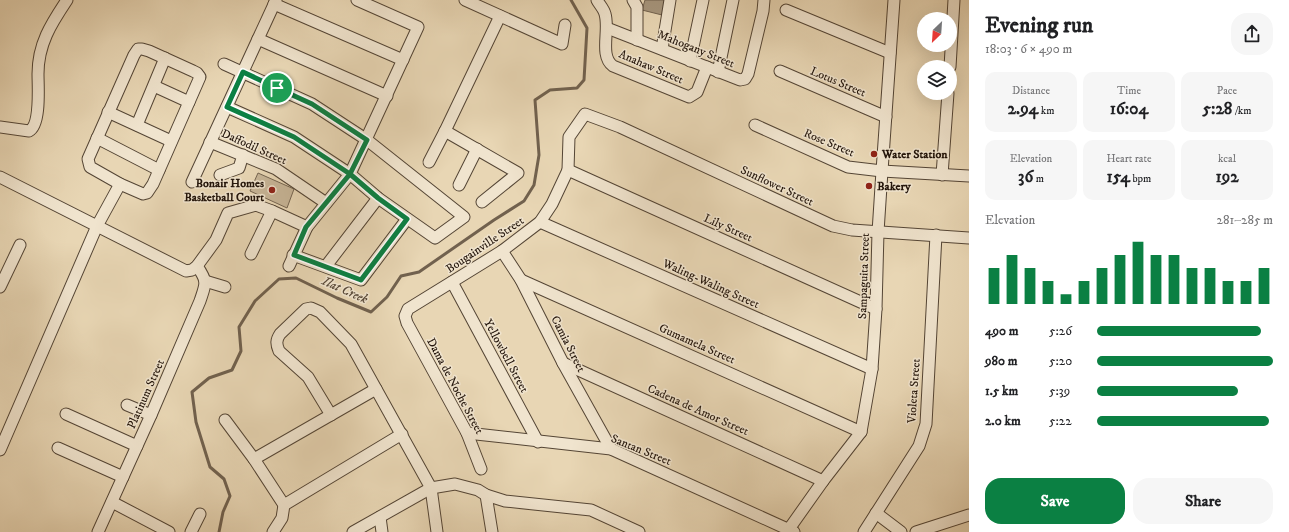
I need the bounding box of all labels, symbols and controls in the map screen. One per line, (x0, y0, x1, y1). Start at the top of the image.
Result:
north arrow (917, 12, 957, 52)
map controls (917, 12, 957, 100)
text: Evening run (985, 12, 1093, 39)
button: share (1231, 13, 1273, 55)
street label: Mahogany Street (655, 27, 737, 71)
text: 18:03 · 6 × 490 m (985, 41, 1072, 57)
street label: Anahaw Street (616, 47, 686, 87)
button: layers (917, 60, 957, 100)
street label: Lotus Street (808, 64, 868, 101)
pin (260, 71, 294, 105)
icon: arrive (266, 77, 288, 99)
text: Distance (1012, 84, 1050, 98)
text: Time (1117, 84, 1141, 98)
text: Pace (1217, 84, 1237, 98)
text: 2.94 (1008, 98, 1038, 120)
text: 16:04 (1110, 98, 1148, 120)
text: 5:28 (1203, 98, 1232, 120)
text: km (1038, 104, 1054, 118)
text: /km (1232, 104, 1251, 118)
street label: Daffodil Street (219, 126, 289, 168)
street label: Rose Street (801, 126, 857, 160)
place label: Water Station (881, 147, 948, 162)
marker: Water Station (869, 149, 879, 159)
text: Elevation (1010, 152, 1052, 166)
text: Heart rate (1106, 152, 1152, 166)
text: kcal (1218, 152, 1236, 166)
street label: Sunflower Street (738, 163, 816, 210)
text: 36 (1018, 166, 1033, 188)
text: 154 (1107, 166, 1130, 188)
text: 192 (1215, 166, 1239, 188)
text: m (1033, 172, 1044, 186)
text: bpm (1130, 172, 1151, 186)
place label: Bonair Homes Basketball Court (184, 176, 264, 205)
place label: Bakery (877, 179, 911, 194)
marker: Bakery (864, 181, 874, 191)
marker: Bonair Homes Basketball Court (267, 185, 277, 195)
street label: Lily Street (701, 211, 755, 245)
text: Elevation (985, 212, 1035, 228)
text: 281–285 m (1217, 212, 1273, 228)
street label: Bougainville Street (443, 213, 527, 277)
street label: Sampaguita Street (855, 233, 873, 319)
street label: Waling-Waling Street (659, 256, 762, 312)
water label: Ilat Creek (319, 272, 371, 307)
street label: Camia Street (547, 313, 589, 375)
street label: Yellowbell Street (480, 317, 532, 395)
street label: Gumamela Street (657, 320, 738, 368)
text: 490 m (985, 323, 1019, 339)
text: 5:26 (1049, 323, 1072, 339)
street label: Dama de Noche Street (423, 335, 487, 437)
text: 980 m (985, 353, 1018, 369)
text: 5:20 (1049, 353, 1072, 369)
street label: Platinum Street (124, 357, 168, 431)
street label: Violeta Street (904, 358, 924, 425)
street label: Cadena de Amor Street (645, 381, 751, 439)
text: 1.5 km (985, 383, 1018, 399)
text: 5:39 (1049, 383, 1070, 399)
text: 2.0 km (985, 413, 1021, 429)
text: 5:22 (1049, 413, 1072, 429)
street label: Santan Street (609, 431, 674, 469)
button: Save (985, 478, 1125, 524)
button: Share (1133, 478, 1273, 524)

